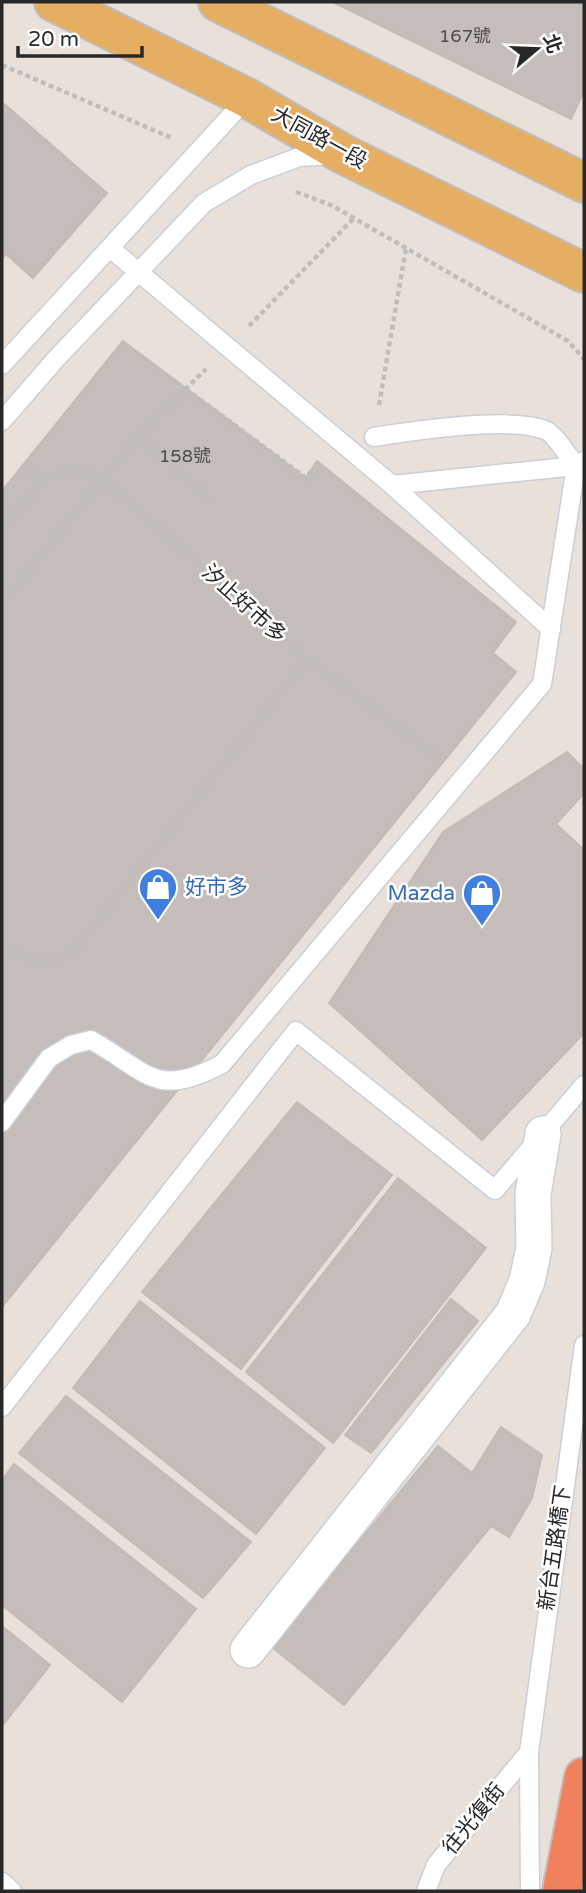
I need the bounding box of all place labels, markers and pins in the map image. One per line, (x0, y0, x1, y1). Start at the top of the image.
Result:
shop icon: 好市多 (137, 866, 179, 921)
shop icon: Mazda (461, 872, 503, 927)
place label: 好市多 (185, 875, 248, 900)
place label: Mazda (387, 881, 455, 906)

